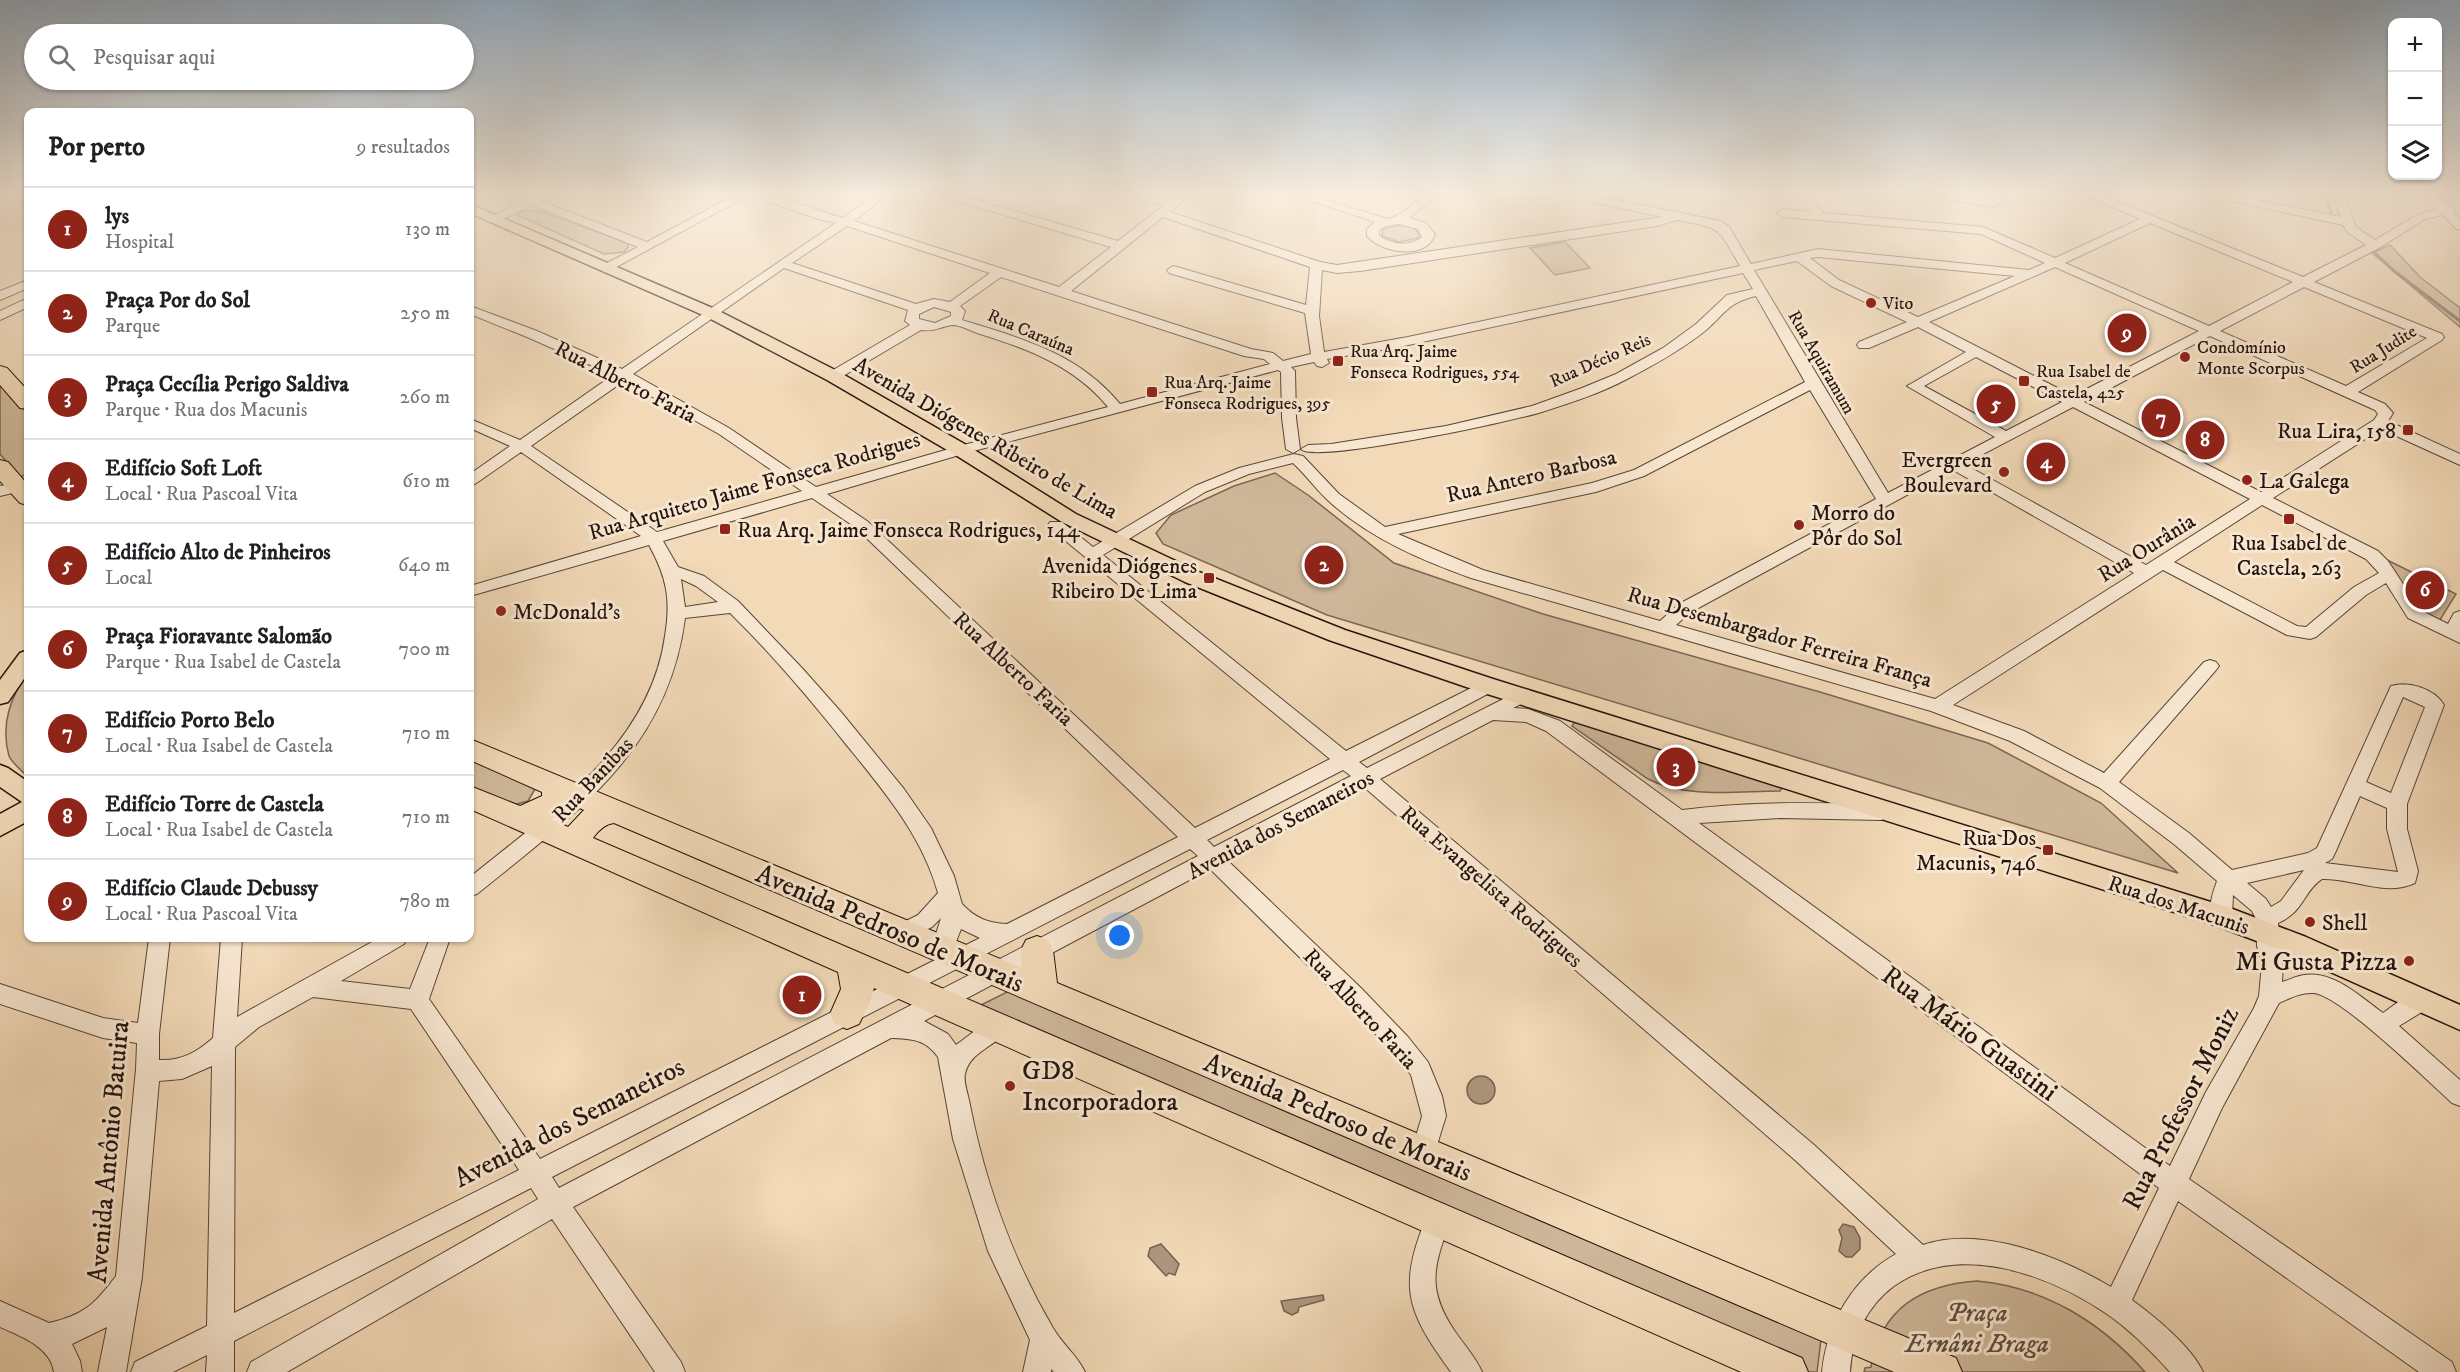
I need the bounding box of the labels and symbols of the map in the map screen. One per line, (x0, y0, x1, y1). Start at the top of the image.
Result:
place label: Vito (1882, 293, 1914, 315)
marker: Vito (1864, 296, 1878, 310)
street label: Rua Caraúna (984, 305, 1078, 361)
street label: Rua Aquiramum (1783, 307, 1860, 418)
pin: 9 (2108, 310, 2146, 356)
street label: Rua Judite (2346, 321, 2421, 379)
street label: Rua Décio Reis (1547, 329, 1654, 393)
street label: Rua Alberto Faria (550, 335, 701, 430)
place label: Condomínio Monte Scorpus (2197, 337, 2305, 380)
place label: Rua Arq. Jaime Fonseca Rodrigues, 554 (1350, 341, 1520, 384)
marker: Condomínio Monte Scorpus (2178, 350, 2192, 364)
street label: Avenida Diógenes Ribeiro de Lima (848, 351, 1123, 526)
marker: Rua Arq. Jaime Fonseca Rodrigues, 554 (1331, 354, 1345, 368)
place label: Rua Isabel de Castela, 425 (2036, 361, 2131, 404)
place label: Rua Arq. Jaime Fonseca Rodrigues, 395 (1164, 372, 1331, 415)
marker: Rua Isabel de Castela, 425 (2017, 374, 2031, 388)
pin: 5 (1976, 382, 2016, 426)
marker: Rua Arq. Jaime Fonseca Rodrigues, 395 (1145, 385, 1159, 399)
pin: 7 (2142, 396, 2180, 440)
pin: 8 (2186, 418, 2224, 462)
place label: Rua Lira, 158 (2277, 418, 2396, 445)
marker: Rua Lira, 158 (2401, 423, 2415, 437)
street label: Rua Arquiteto Jaime Fonseca Rodrigues (586, 426, 923, 547)
pin: 4 (2026, 440, 2066, 484)
street label: Rua Antero Barbosa (1444, 444, 1620, 509)
place label: Evergreen Boulevard (1901, 447, 1992, 499)
marker: Evergreen Boulevard (1997, 465, 2011, 479)
place label: La Galega (2259, 468, 2350, 495)
marker: La Galega (2240, 473, 2254, 487)
place label: Morro do Pôr do Sol (1811, 500, 1902, 552)
street label: Rua Ourânia (2093, 507, 2201, 589)
marker: Rua Isabel de Castela, 263 (2282, 512, 2296, 526)
place label: Rua Arq. Jaime Fonseca Rodrigues, 144 (737, 517, 1081, 544)
marker: Morro do Pôr do Sol (1792, 518, 1806, 532)
marker: Rua Arq. Jaime Fonseca Rodrigues, 144 (718, 522, 732, 536)
place label: Rua Isabel de Castela, 263 (2231, 530, 2347, 582)
pin: 2 (1304, 542, 1344, 588)
place label: Avenida Diógenes Ribeiro De Lima (1042, 553, 1198, 605)
pin: 6 (2406, 568, 2444, 612)
marker: Avenida Diógenes Ribeiro De Lima (1202, 571, 1216, 585)
street label: Rua Desembargador Ferreira França (1624, 581, 1936, 694)
place label: McDonald's (513, 599, 620, 626)
marker: McDonald's (494, 604, 508, 618)
street label: Rua Alberto Faria (947, 606, 1079, 732)
street label: Rua Banibas (547, 732, 639, 828)
pin: 3 (1656, 744, 1696, 789)
street label: Avenida dos Semaneiros (1183, 765, 1379, 886)
street label: Rua Evangelista Rodrigues (1394, 800, 1588, 974)
place label: Rua Dos Macunis, 746 (1916, 825, 2038, 877)
marker: Rua Dos Macunis, 746 (2041, 843, 2055, 857)
street label: Avenida Pedroso de Morais (751, 857, 1029, 1001)
street label: Rua dos Macunis (2104, 870, 2253, 941)
place label: Shell (2322, 910, 2368, 937)
marker: Shell (2303, 915, 2317, 929)
your location (1105, 921, 1134, 950)
street label: Rua Alberto Faria (1297, 943, 1423, 1076)
place label: Mi Gusta Pizza (2235, 945, 2398, 979)
marker: Mi Gusta Pizza (2402, 954, 2416, 968)
street label: Rua Mário Guastini (1875, 959, 2064, 1109)
pin: 1 (782, 972, 822, 1018)
street label: Rua Professor Moniz (2115, 1001, 2247, 1216)
street label: Avenida Antônio Batuira (81, 1019, 137, 1285)
street label: Avenida Pedroso de Morais (1199, 1046, 1477, 1190)
street label: Avenida dos Semaneiros (448, 1050, 690, 1196)
place label: GD8 Incorporadora (1022, 1054, 1179, 1119)
marker: GD8 Incorporadora (1003, 1079, 1017, 1093)
park label: Praça Ernâni Braga (1903, 1296, 2049, 1361)

